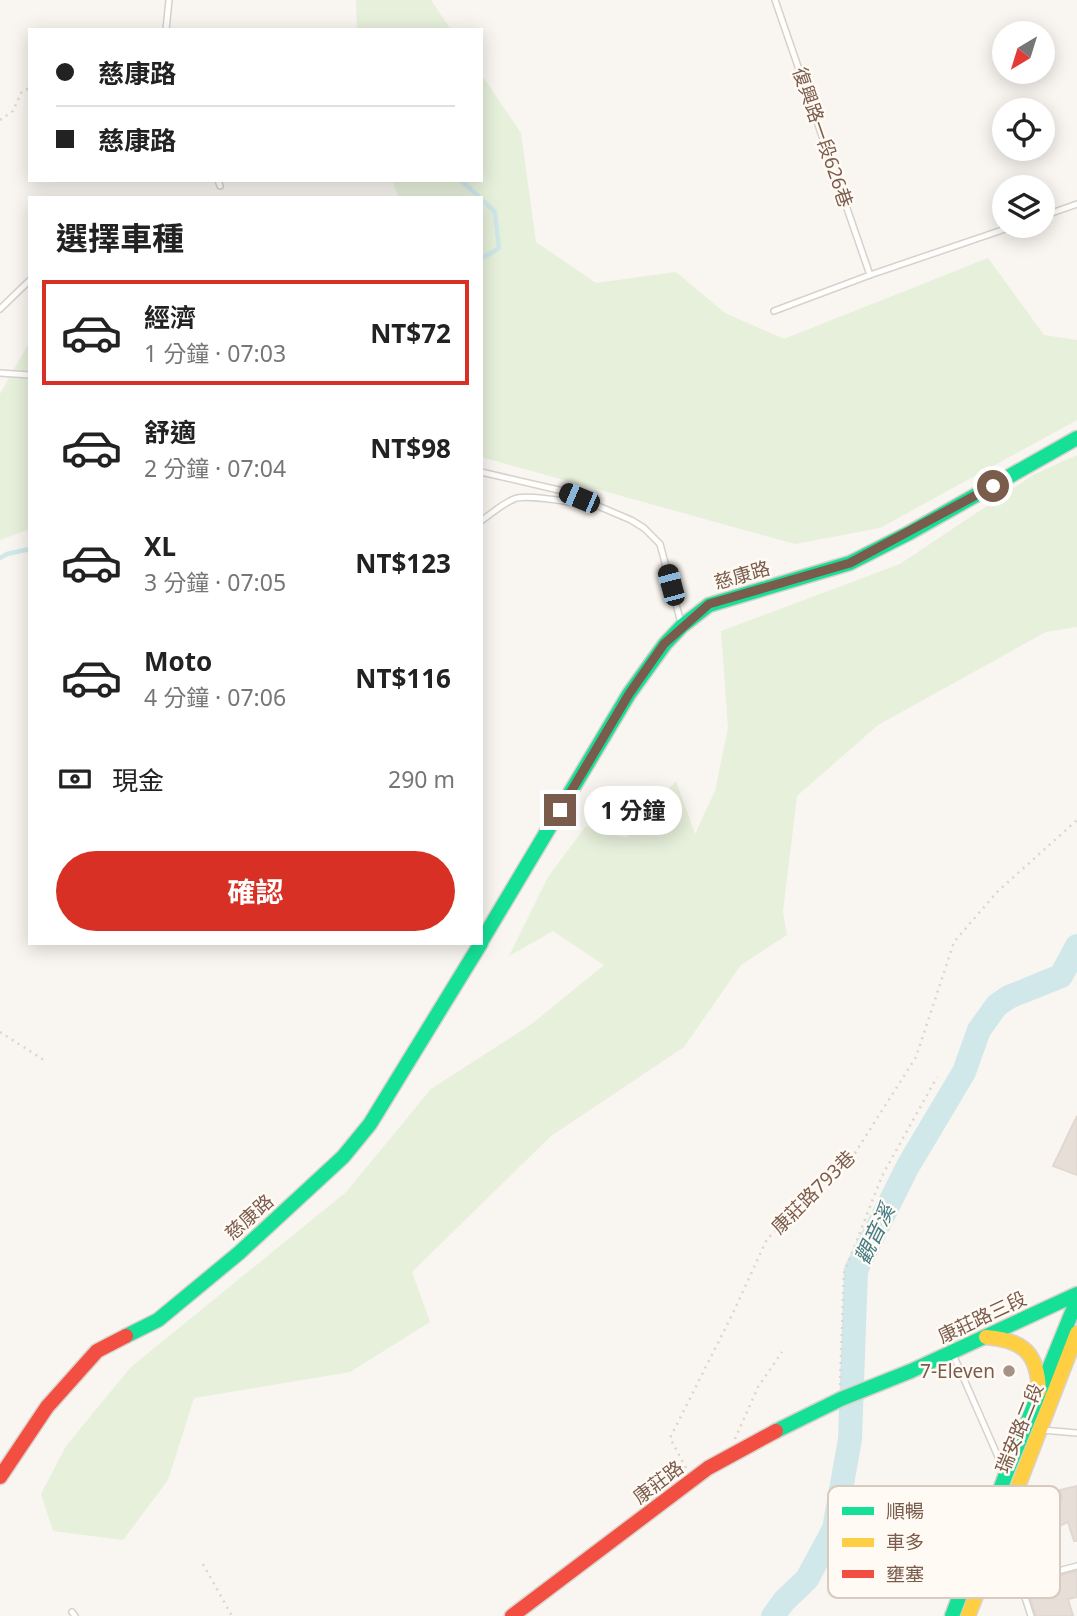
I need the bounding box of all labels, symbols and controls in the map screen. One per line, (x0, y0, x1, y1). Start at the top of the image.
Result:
north arrow (992, 21, 1055, 84)
map controls (992, 21, 1055, 238)
text: 慈康路 (98, 55, 176, 91)
street label: 復興路一段626巷 (787, 63, 859, 211)
button: locate (992, 98, 1055, 161)
text: 慈康路 (98, 122, 176, 158)
button: layers (992, 175, 1055, 238)
text: 選擇車種 (56, 216, 184, 259)
text: 經濟 (144, 299, 196, 335)
icon: car (60, 301, 123, 364)
text: NT$72 (370, 315, 451, 351)
text: 1 分鐘 · 07:03 (144, 337, 286, 369)
text: 舒適 (144, 414, 196, 450)
icon: car (60, 416, 123, 479)
text: NT$98 (370, 430, 451, 466)
text: 2 分鐘 · 07:04 (144, 452, 286, 484)
route start (977, 470, 1009, 502)
car (556, 480, 603, 516)
text: XL (144, 528, 176, 564)
icon: car (60, 531, 123, 594)
text: NT$123 (355, 545, 451, 581)
street label: 慈康路 (711, 555, 773, 595)
car (656, 562, 687, 608)
text: 3 分鐘 · 07:05 (144, 566, 286, 598)
text: Moto (144, 643, 212, 679)
icon: car (60, 646, 123, 709)
text: NT$116 (355, 660, 451, 696)
text: 4 分鐘 · 07:06 (144, 681, 286, 713)
icon: cash (56, 760, 94, 798)
text: 現金 (112, 762, 164, 798)
text: 290 m (388, 763, 455, 795)
callout: 1 分鐘 (584, 786, 682, 834)
route end (544, 794, 576, 826)
text: 1 分鐘 (600, 794, 666, 826)
button: 確認 (56, 851, 455, 931)
street label: 康莊路793巷 (765, 1144, 861, 1240)
street label: 慈康路 (219, 1188, 279, 1246)
water label: 觀音溪 (848, 1197, 902, 1268)
street label: 康莊路三段 (933, 1285, 1031, 1349)
place label: 7-Eleven (920, 1358, 995, 1384)
marker: 7-Eleven (1001, 1363, 1017, 1379)
street label: 瑞安路二段 (989, 1379, 1049, 1477)
street label: 康莊路 (627, 1454, 689, 1510)
legend (828, 1486, 1060, 1598)
text: 順暢 (886, 1498, 924, 1524)
text: 車多 (886, 1529, 924, 1555)
text: 壅塞 (886, 1561, 924, 1587)

